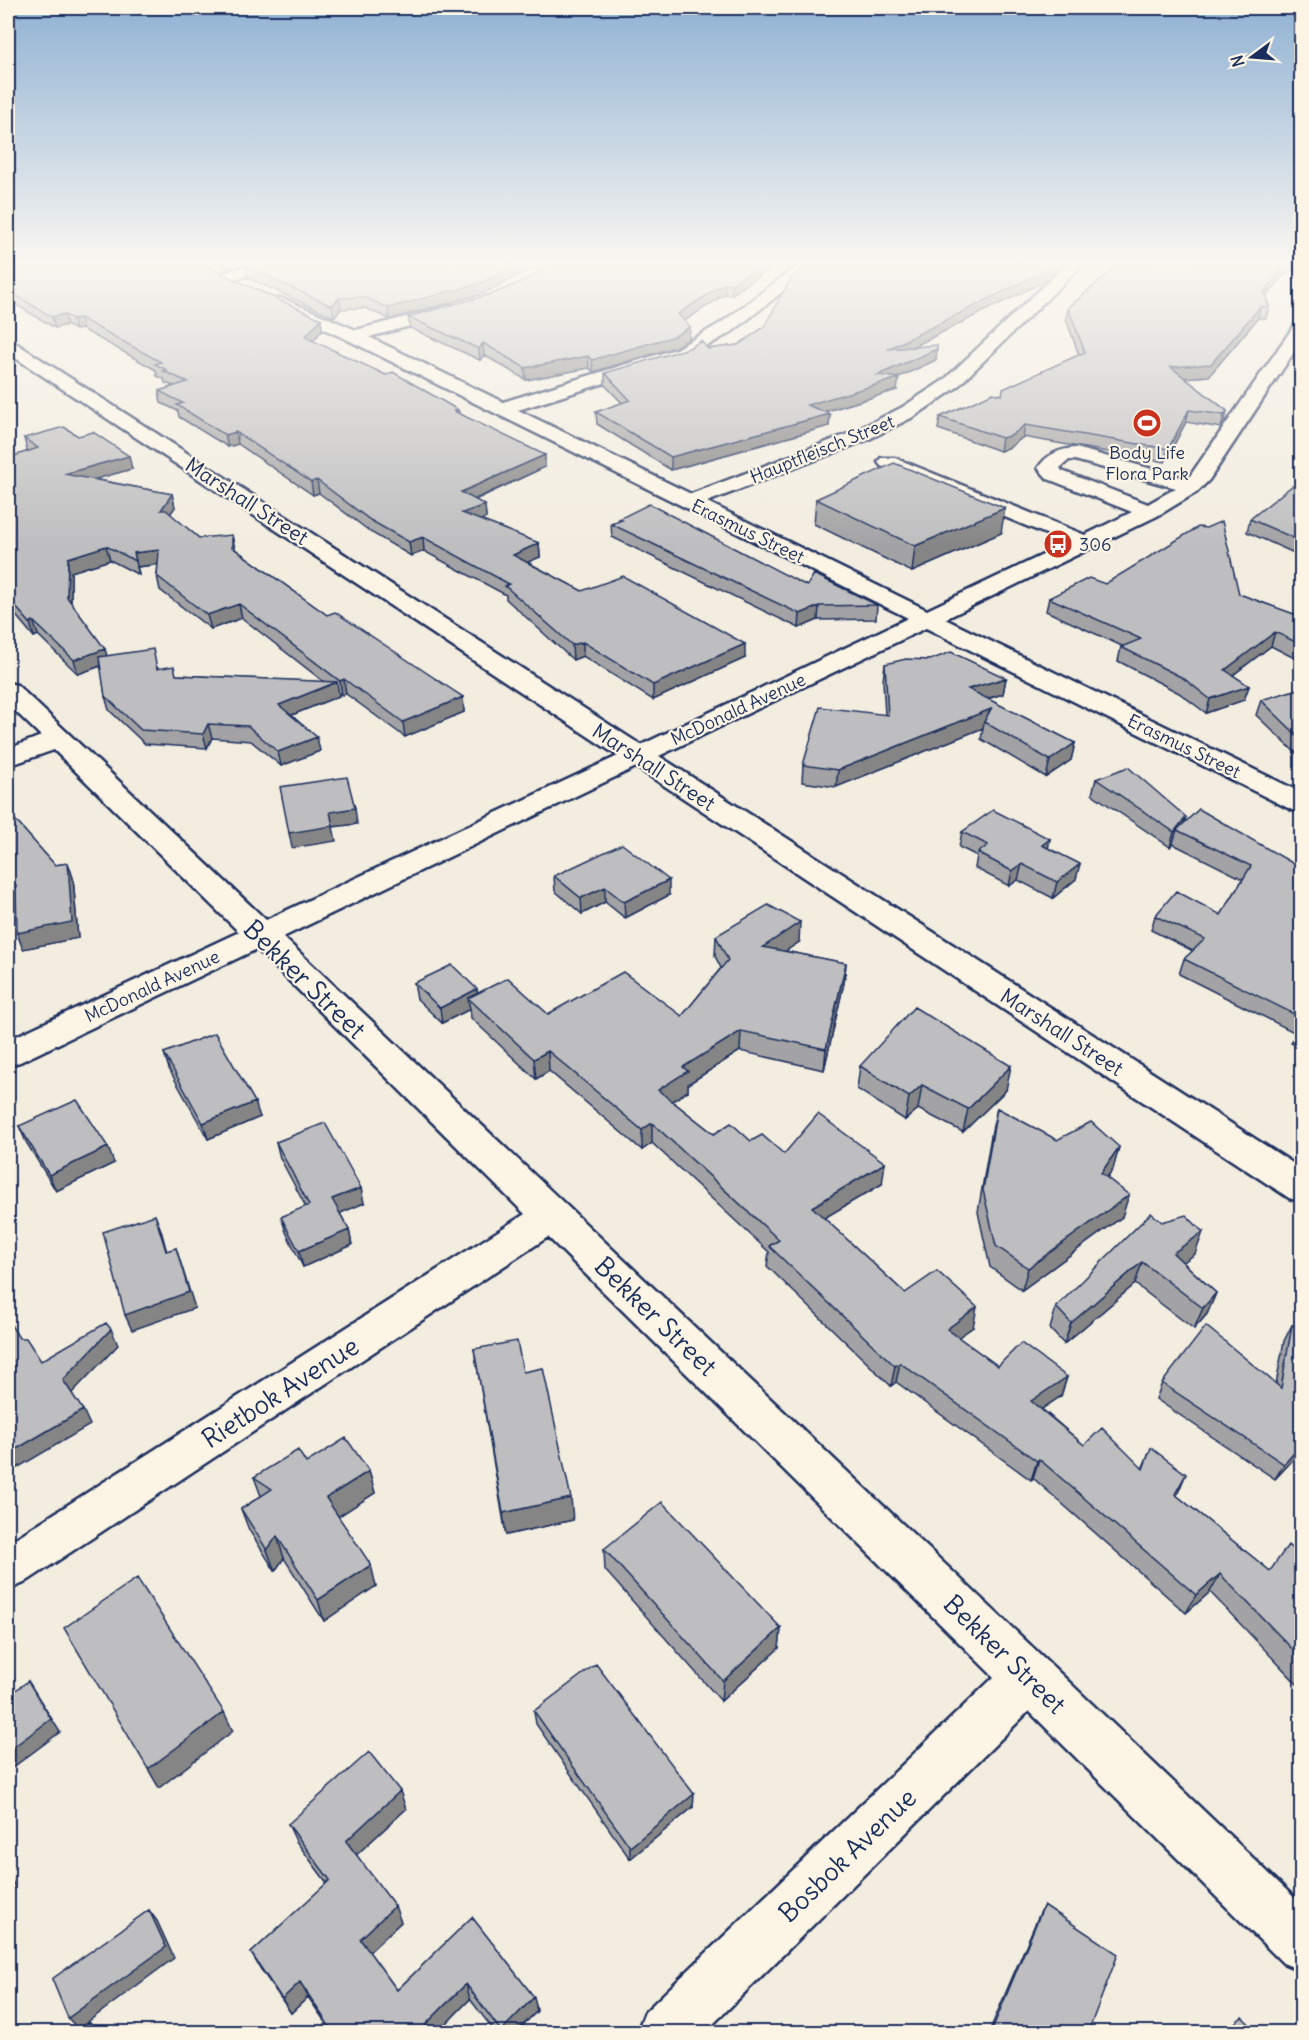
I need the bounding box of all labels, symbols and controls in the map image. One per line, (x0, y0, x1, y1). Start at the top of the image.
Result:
north arrow (1222, 27, 1282, 87)
text: N (1226, 53, 1249, 69)
sports icon: Body Life Flora Park (1131, 407, 1163, 439)
street label: Hauptfleisch Street (747, 410, 897, 488)
place label: Body Life Flora Park (1105, 441, 1189, 485)
street label: Marshall Street (180, 451, 314, 551)
street label: Erasmus Street (688, 494, 808, 568)
bus stop icon: 306 (1042, 528, 1074, 560)
place label: 306 (1079, 533, 1111, 556)
street label: McDonald Avenue (667, 668, 809, 750)
street label: Erasmus Street (1124, 709, 1244, 783)
street label: Marshall Street (587, 717, 721, 817)
street label: Bekker Street (237, 912, 373, 1046)
street label: McDonald Avenue (81, 945, 223, 1027)
street label: Marshall Street (995, 982, 1129, 1082)
street label: Bekker Street (588, 1249, 724, 1383)
street label: Rietbok Avenue (195, 1329, 365, 1455)
street label: Bekker Street (937, 1587, 1073, 1721)
street label: Bosbok Avenue (771, 1781, 923, 1929)

